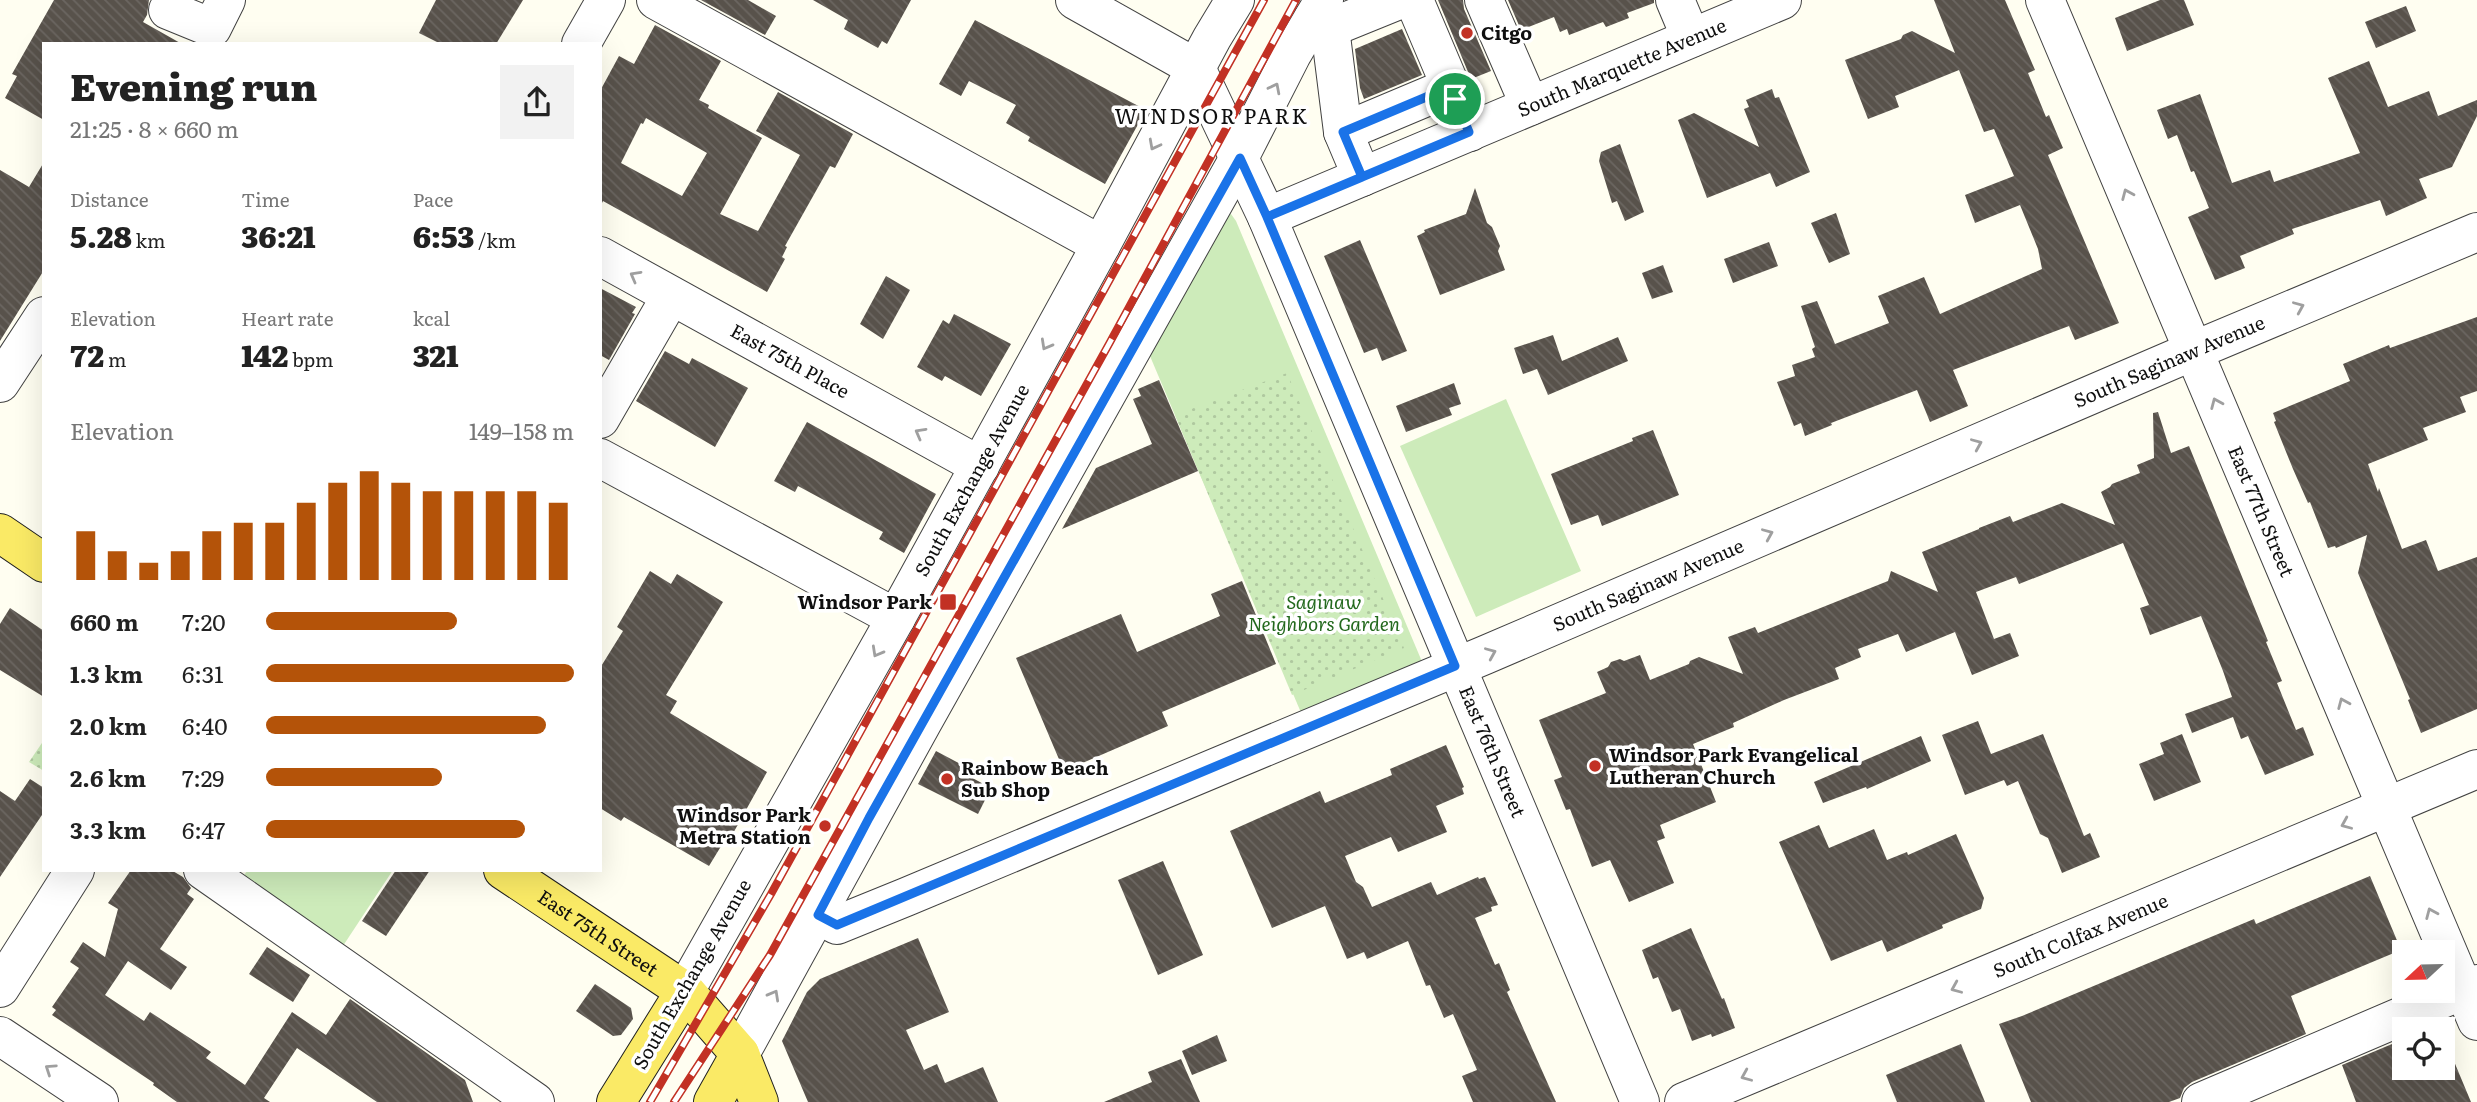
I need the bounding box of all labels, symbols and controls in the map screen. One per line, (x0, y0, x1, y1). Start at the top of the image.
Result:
street label: South Marquette Avenue (1513, 10, 1730, 123)
place label: Citgo (1481, 18, 1532, 46)
marker: Citgo (1459, 25, 1475, 41)
text: Evening run (70, 56, 317, 113)
button: share (500, 65, 574, 139)
pin (1425, 69, 1485, 129)
icon: arrive (1436, 80, 1474, 118)
one-way arrow (1266, 83, 1280, 95)
district label: WINDSOR PARK (1115, 99, 1309, 130)
text: 21:25 · 8 × 660 m (70, 111, 239, 145)
one-way arrow (1149, 138, 1163, 150)
text: Distance (70, 185, 149, 213)
text: Time (241, 185, 290, 213)
text: Pace (413, 185, 453, 213)
one-way arrow (2121, 189, 2135, 201)
text: 5.28 (70, 213, 132, 257)
text: 36:21 (241, 213, 316, 257)
text: 6:53 (413, 213, 474, 257)
text: km (132, 226, 165, 254)
text: /km (474, 226, 516, 254)
one-way arrow (630, 271, 642, 284)
one-way arrow (2292, 301, 2304, 315)
text: Elevation (70, 304, 156, 332)
text: Heart rate (241, 304, 334, 332)
text: kcal (413, 304, 450, 332)
street label: South Saginaw Avenue (2069, 307, 2269, 414)
street label: East 75th Place (726, 316, 855, 404)
text: 72 (70, 332, 104, 376)
text: 142 (241, 332, 288, 376)
text: 321 (413, 332, 459, 376)
one-way arrow (1041, 338, 1054, 350)
text: m (104, 345, 126, 373)
text: bpm (288, 345, 334, 373)
street label: South Exchange Avenue (907, 378, 1035, 581)
one-way arrow (2210, 398, 2224, 411)
text: Elevation (70, 413, 174, 447)
text: 149–158 m (469, 413, 574, 447)
one-way arrow (915, 428, 927, 441)
one-way arrow (1970, 438, 1982, 452)
street label: East 77th Street (2222, 441, 2302, 581)
one-way arrow (1761, 528, 1773, 542)
street label: South Saginaw Avenue (1548, 531, 1748, 637)
place label: Windsor Park (797, 587, 932, 615)
park label: Saginaw Neighbors Garden (1248, 587, 1401, 637)
marker: Windsor Park (938, 592, 958, 612)
text: 660 m (70, 604, 139, 638)
text: 7:20 (182, 604, 226, 638)
one-way arrow (872, 644, 885, 657)
one-way arrow (1485, 647, 1497, 661)
text: 1.3 km (70, 656, 143, 690)
text: 6:31 (182, 656, 224, 690)
street label: East 76th Street (1453, 681, 1534, 822)
one-way arrow (2337, 698, 2351, 710)
text: 2.0 km (70, 708, 147, 742)
text: 6:40 (182, 708, 228, 742)
place label: Windsor Park Evangelical Lutheran Church (1609, 740, 1859, 790)
place label: Rainbow Beach Sub Shop (961, 753, 1109, 803)
marker: Windsor Park Evangelical Lutheran Church (1587, 758, 1603, 774)
text: 2.6 km (70, 760, 146, 794)
text: 7:29 (182, 760, 224, 794)
marker: Rainbow Beach Sub Shop (939, 771, 955, 787)
place label: Windsor Park Metra Station (676, 800, 811, 850)
text: 3.3 km (70, 812, 146, 846)
text: 6:47 (182, 812, 225, 846)
one-way arrow (2341, 816, 2354, 830)
marker: Windsor Park Metra Station (817, 818, 833, 834)
street label: South Exchange Avenue (625, 873, 757, 1074)
street label: East 75th Street (533, 882, 665, 983)
street label: South Colfax Avenue (1988, 885, 2172, 984)
one-way arrow (2426, 907, 2440, 919)
north arrow (2392, 940, 2455, 1003)
map controls (2392, 940, 2455, 1080)
one-way arrow (1951, 980, 1963, 994)
one-way arrow (766, 990, 780, 1003)
button: locate (2392, 1017, 2455, 1080)
one-way arrow (44, 1064, 57, 1077)
one-way arrow (1741, 1068, 1753, 1082)

